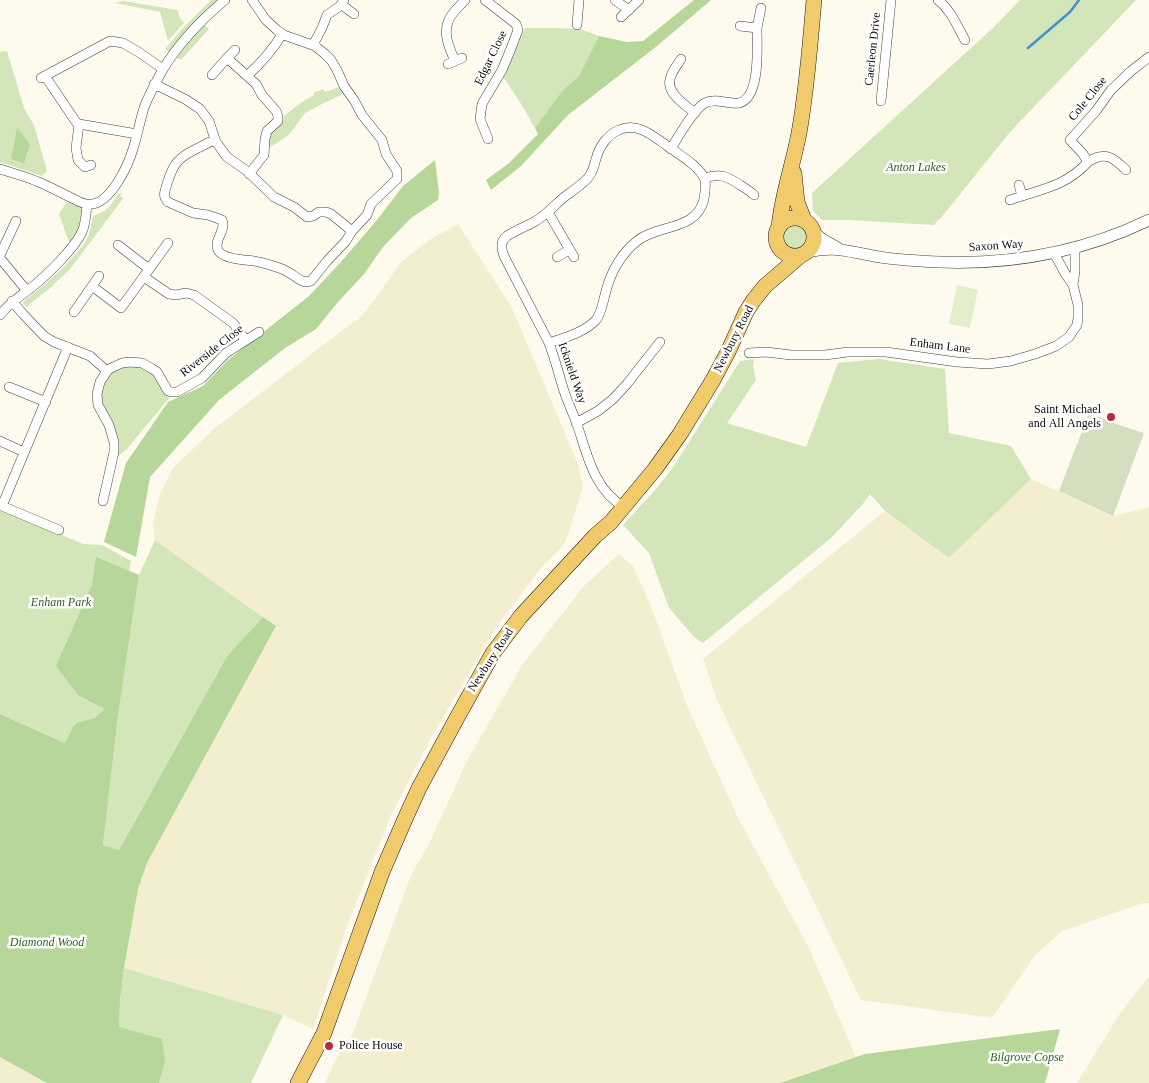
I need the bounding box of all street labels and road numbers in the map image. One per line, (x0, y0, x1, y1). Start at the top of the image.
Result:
street label: Caerleon Drive (862, 12, 884, 86)
street label: Edgar Close (472, 28, 510, 88)
street label: Cole Close (1066, 74, 1110, 124)
street label: Saxon Way (968, 237, 1024, 255)
street label: Newbury Road (711, 303, 757, 375)
street label: Riverside Close (177, 322, 247, 380)
street label: Enham Lane (909, 335, 971, 357)
street label: Icknield Way (555, 340, 589, 406)
street label: Newbury Road (465, 625, 517, 695)

